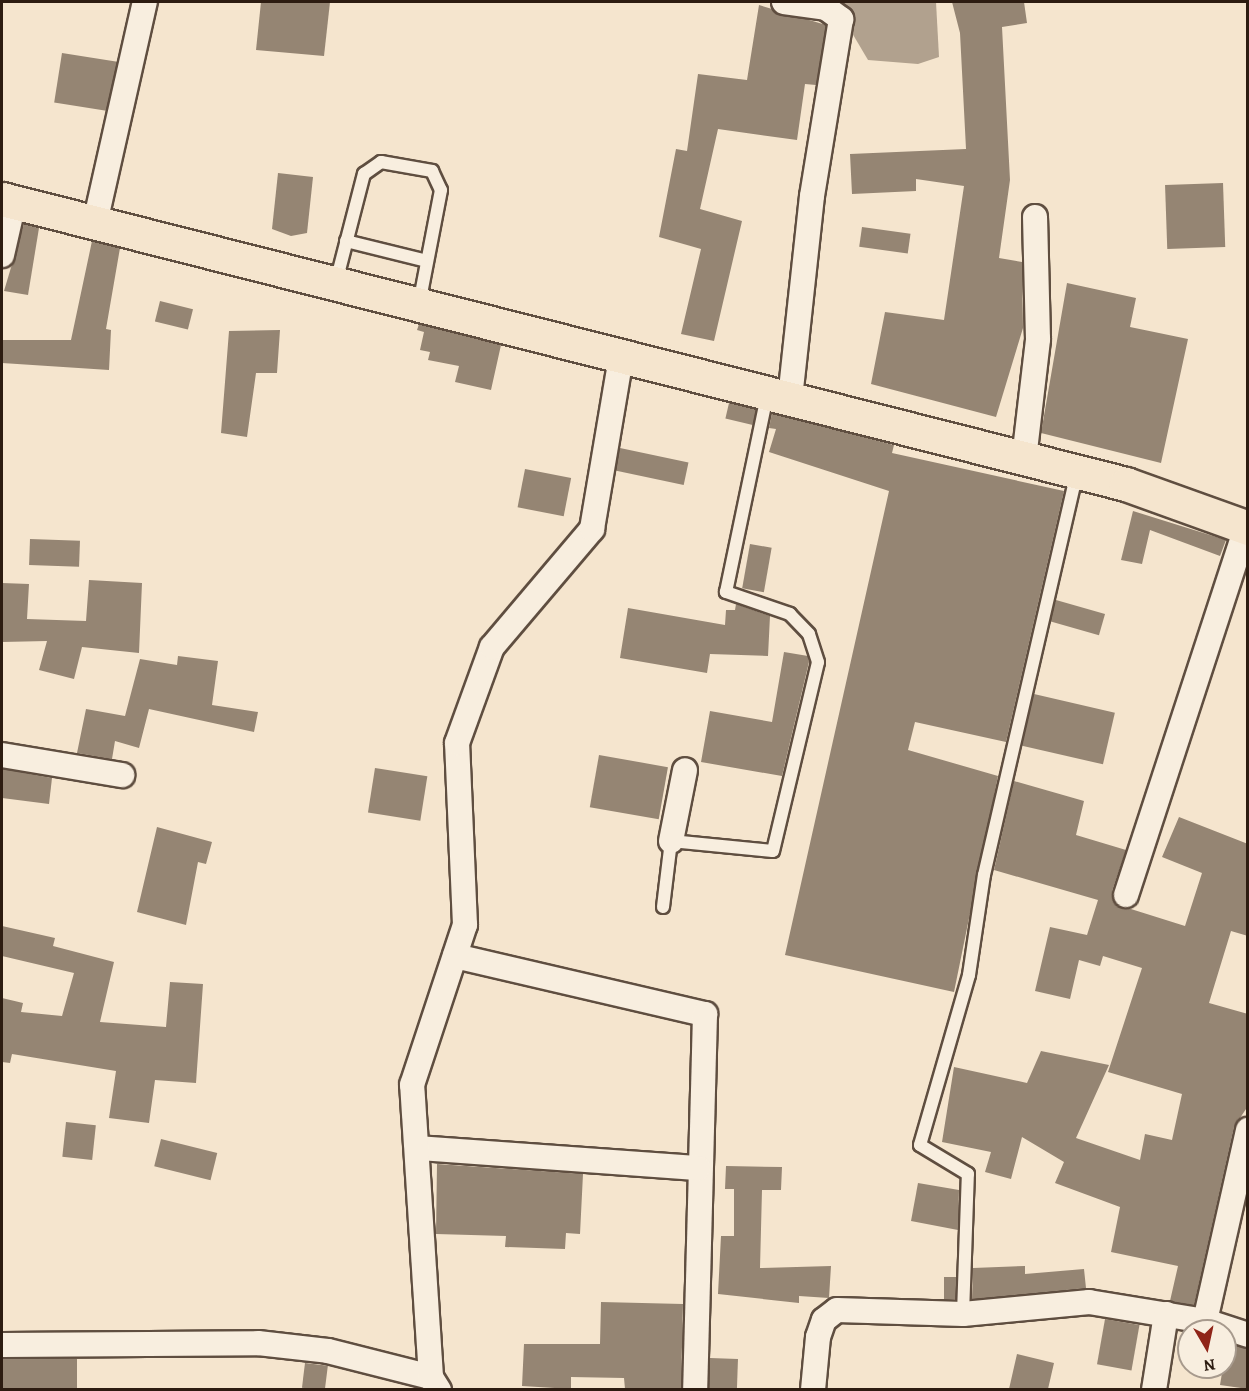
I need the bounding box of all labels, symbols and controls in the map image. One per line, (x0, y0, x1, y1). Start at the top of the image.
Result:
north arrow (1177, 1319, 1237, 1379)
text: N (1202, 1353, 1217, 1377)

